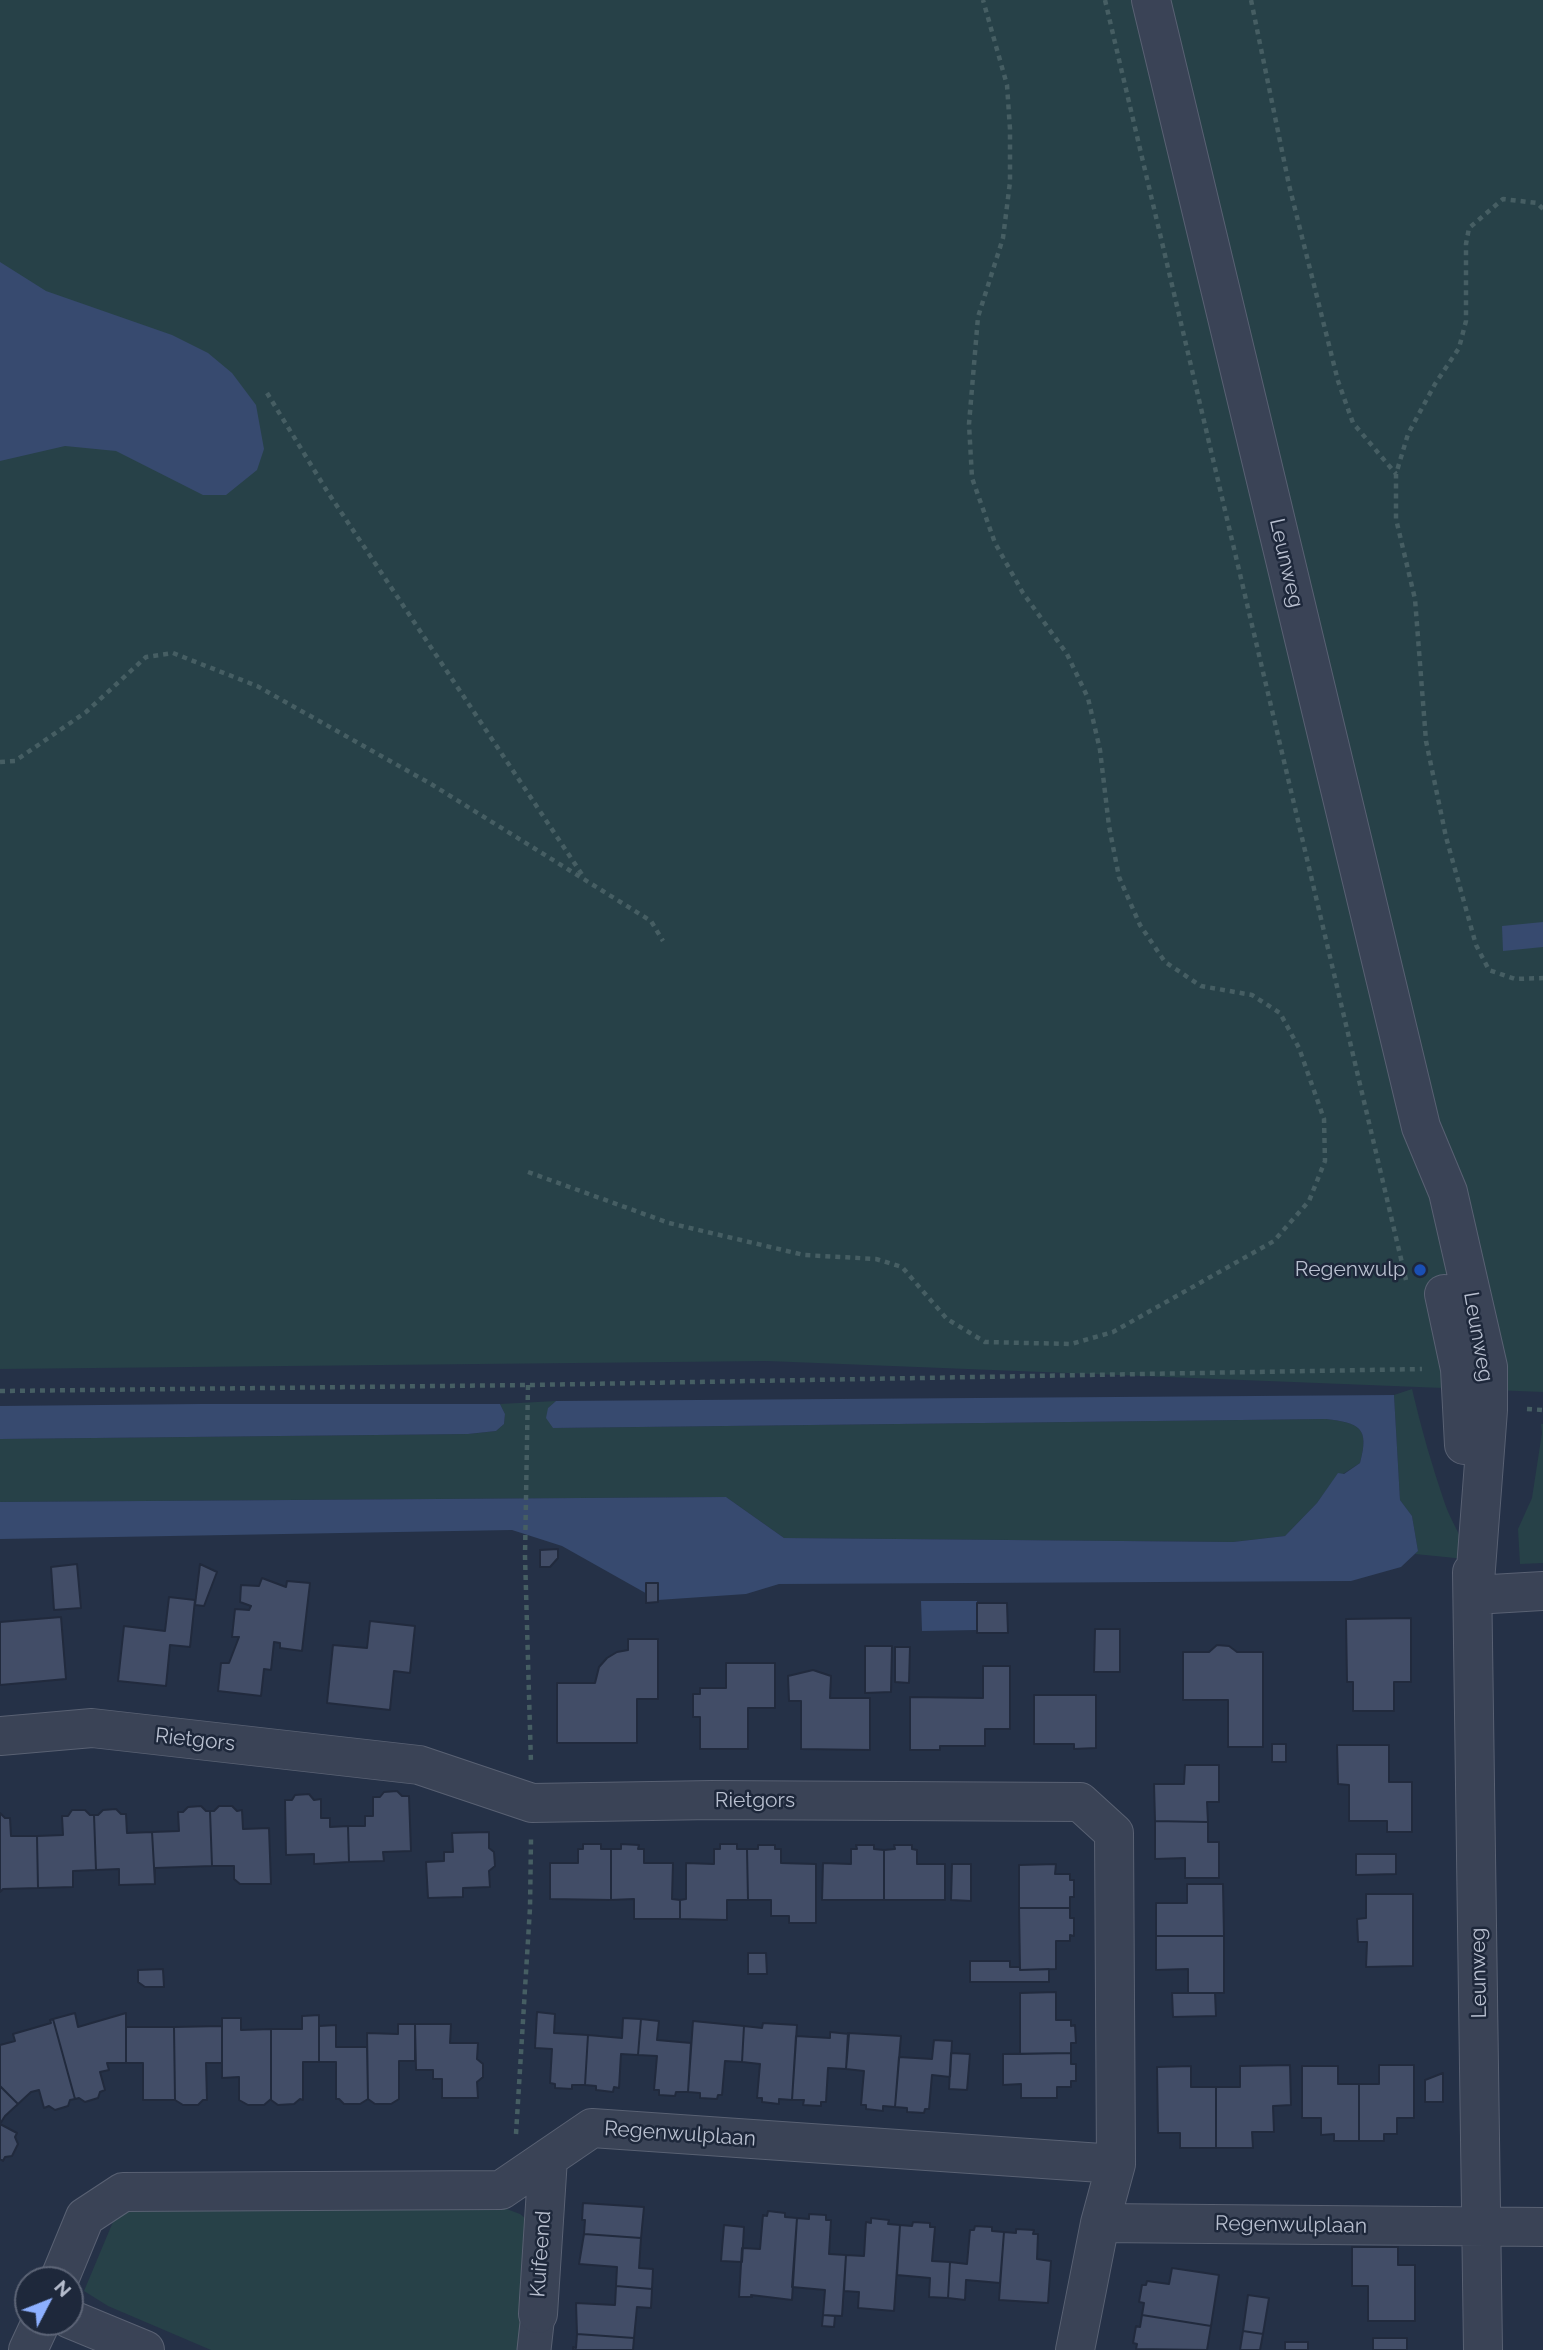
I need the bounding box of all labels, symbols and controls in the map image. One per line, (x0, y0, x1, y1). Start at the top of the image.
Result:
street label: Leunweg (1264, 516, 1308, 610)
place label: Regenwulp (1295, 1257, 1406, 1283)
marker: Regenwulp (1412, 1262, 1428, 1278)
street label: Leunweg (1458, 1290, 1498, 1384)
street label: Rietgors (154, 1723, 236, 1757)
street label: Rietgors (715, 1788, 795, 1814)
street label: Leunweg (1466, 1927, 1492, 2019)
street label: Regenwulplaan (603, 2116, 757, 2152)
street label: Kuifeend (525, 2210, 557, 2298)
street label: Regenwulplaan (1215, 2211, 1367, 2239)
north arrow (14, 2266, 84, 2336)
text: N (50, 2276, 76, 2301)

